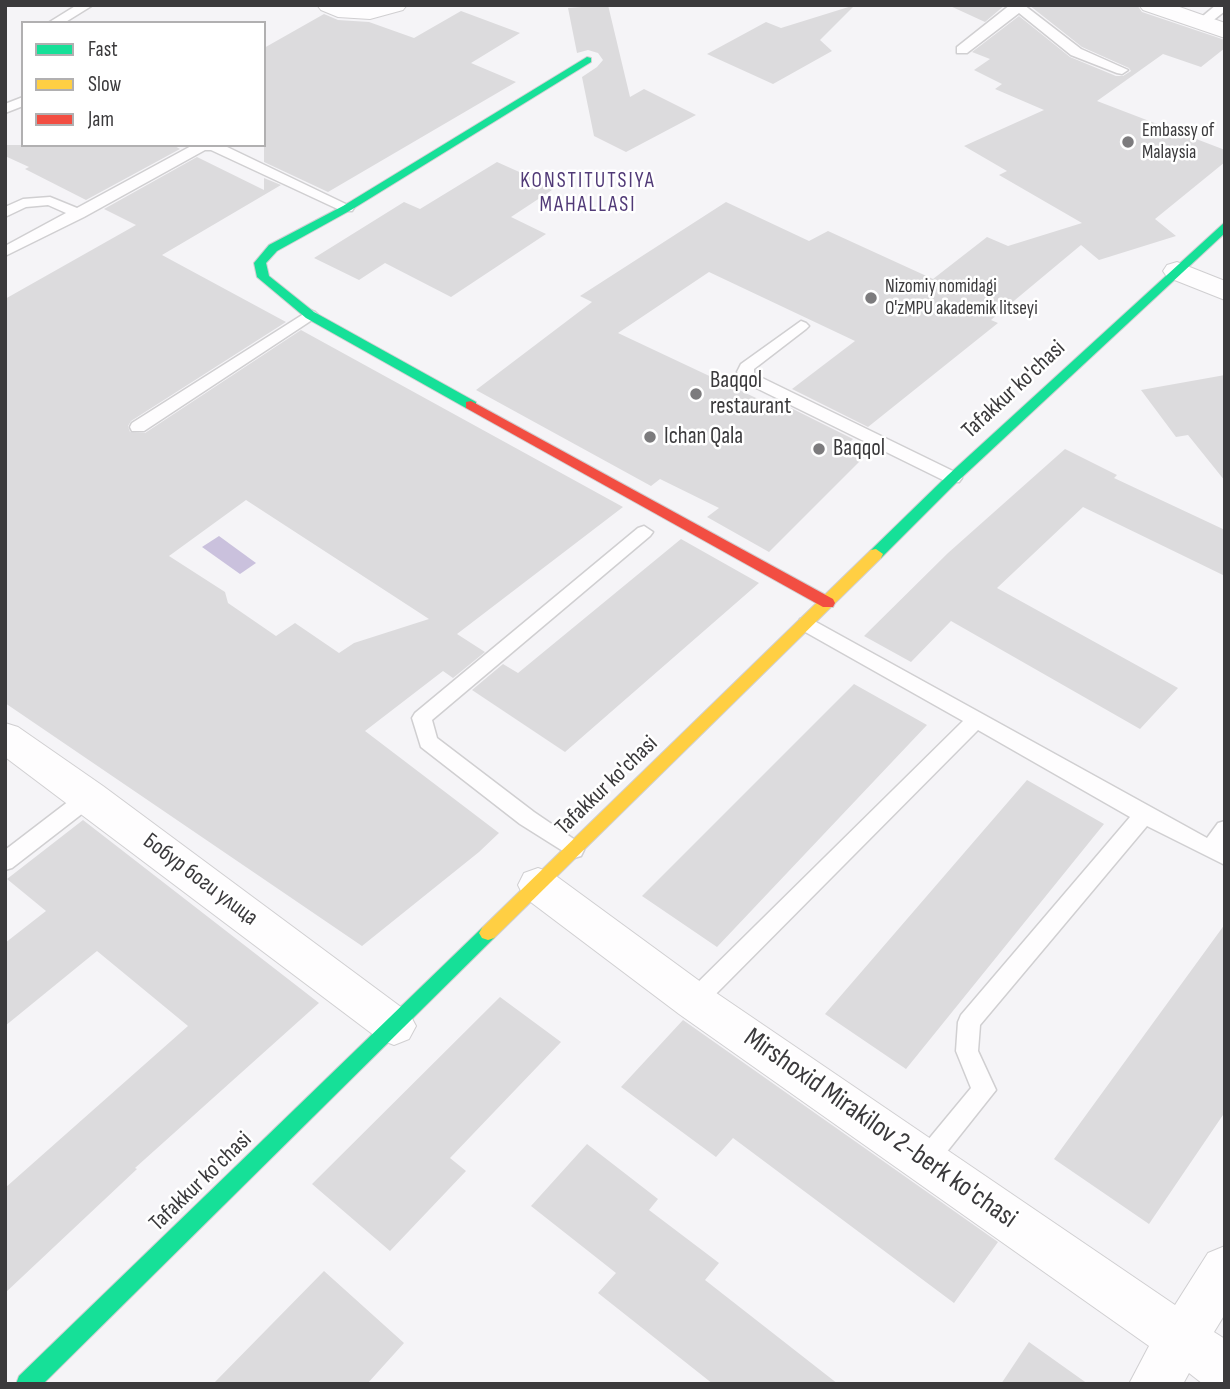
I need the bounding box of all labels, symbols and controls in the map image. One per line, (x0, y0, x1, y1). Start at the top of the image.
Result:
legend (21, 21, 266, 147)
text: Fast (88, 37, 118, 62)
text: Slow (88, 72, 121, 97)
text: Jam (88, 107, 114, 132)
place label: Embassy of Malaysia (1142, 120, 1214, 164)
marker: Embassy of Malaysia (1120, 134, 1136, 150)
district label: KONSTITUTSIYA MAHALLASI (522, 169, 654, 219)
place label: Nizomiy nomidagi O'zMPU akademik litseyi (885, 276, 1038, 320)
marker: Nizomiy nomidagi O'zMPU akademik litseyi (863, 290, 879, 306)
street label: Tafakkur ko'chasi (957, 335, 1071, 445)
place label: Baqqol restaurant (710, 367, 791, 421)
marker: Baqqol restaurant (688, 386, 704, 402)
place label: Ichan Qala (664, 423, 743, 451)
marker: Ichan Qala (642, 429, 658, 445)
place label: Baqqol (833, 435, 885, 463)
marker: Baqqol (811, 441, 827, 457)
street label: Tafakkur ko'chasi (550, 730, 664, 842)
street label: Бобур боги улица (137, 828, 263, 932)
street label: Mirshoxid Mirakilov 2-berk ko'chasi (737, 1022, 1023, 1236)
street label: Tafakkur ko'chasi (144, 1126, 258, 1238)

